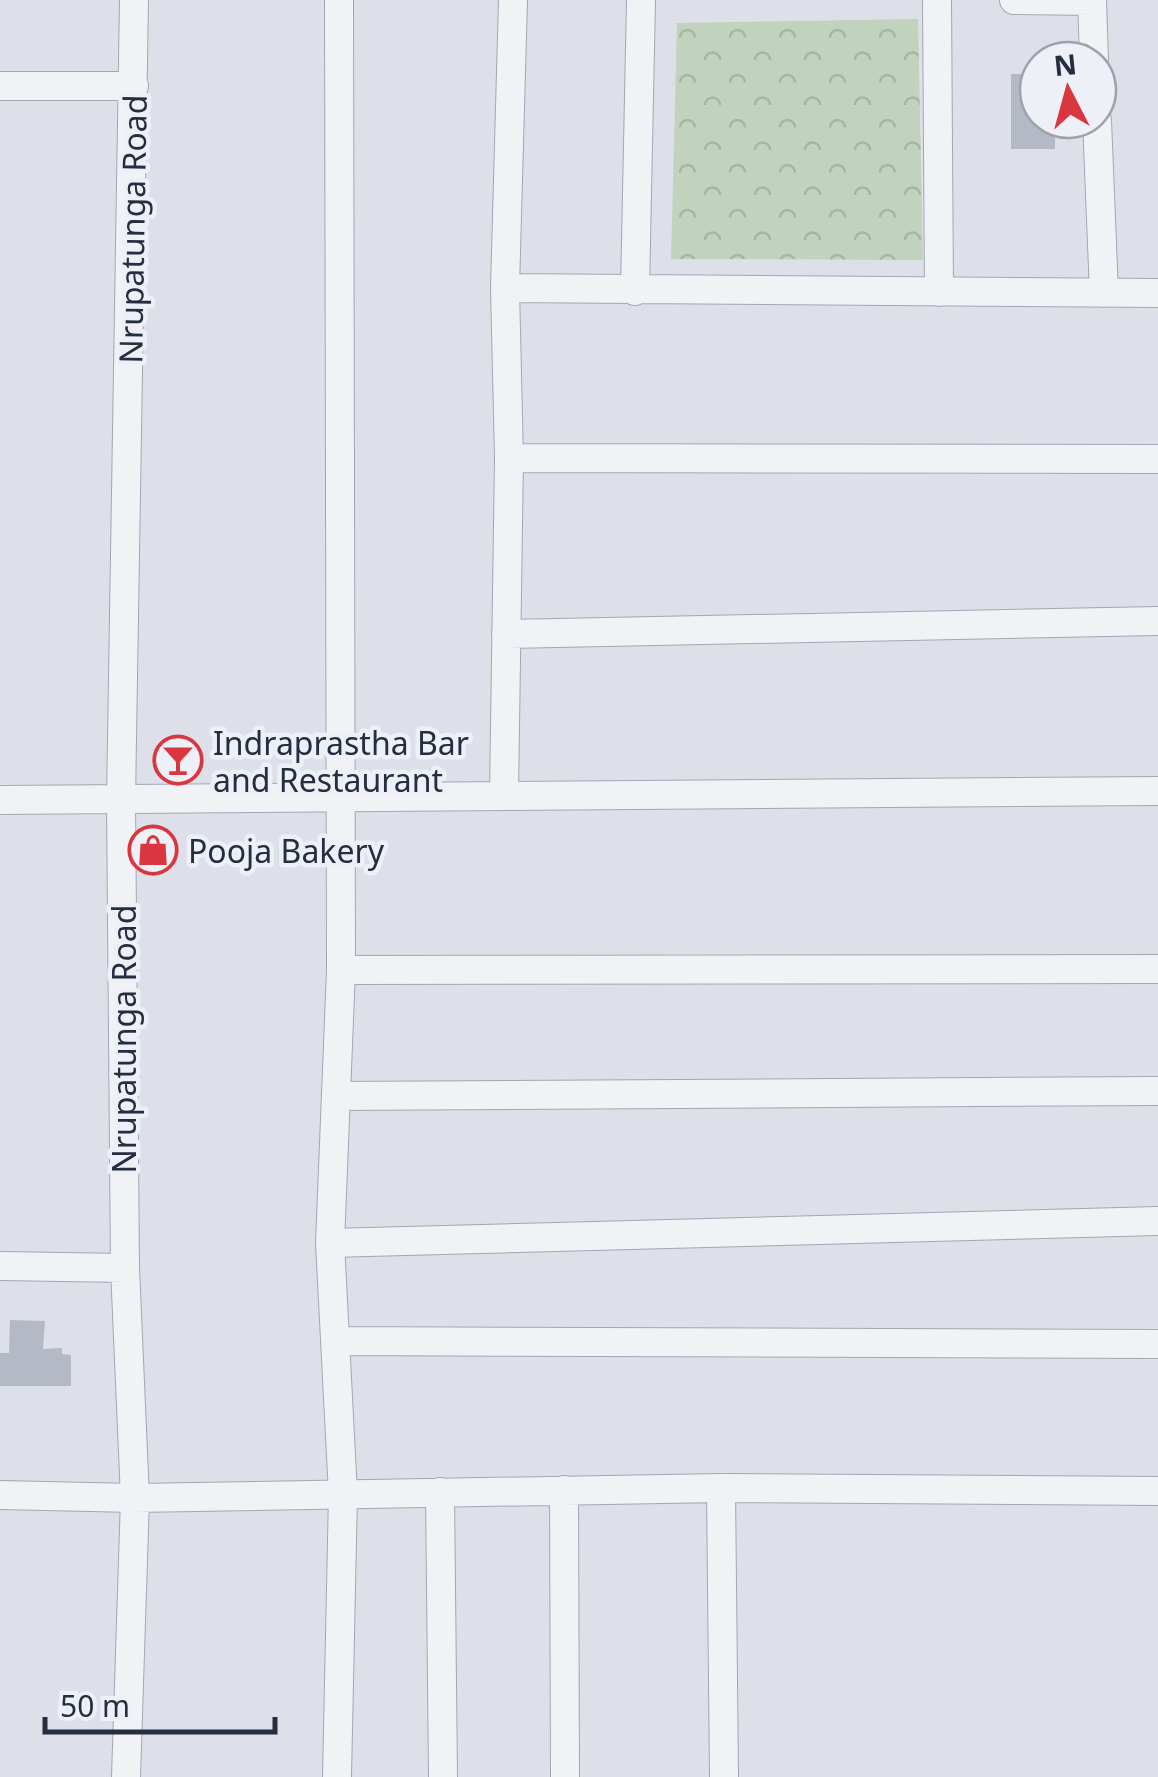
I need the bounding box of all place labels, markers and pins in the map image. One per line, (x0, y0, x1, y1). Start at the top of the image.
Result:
place label: Indraprastha Bar and Restaurant (213, 721, 469, 801)
bar icon: Indraprastha Bar and Restaurant (152, 734, 204, 786)
shop icon: Pooja Bakery (127, 824, 179, 876)
place label: Pooja Bakery (188, 829, 385, 872)

